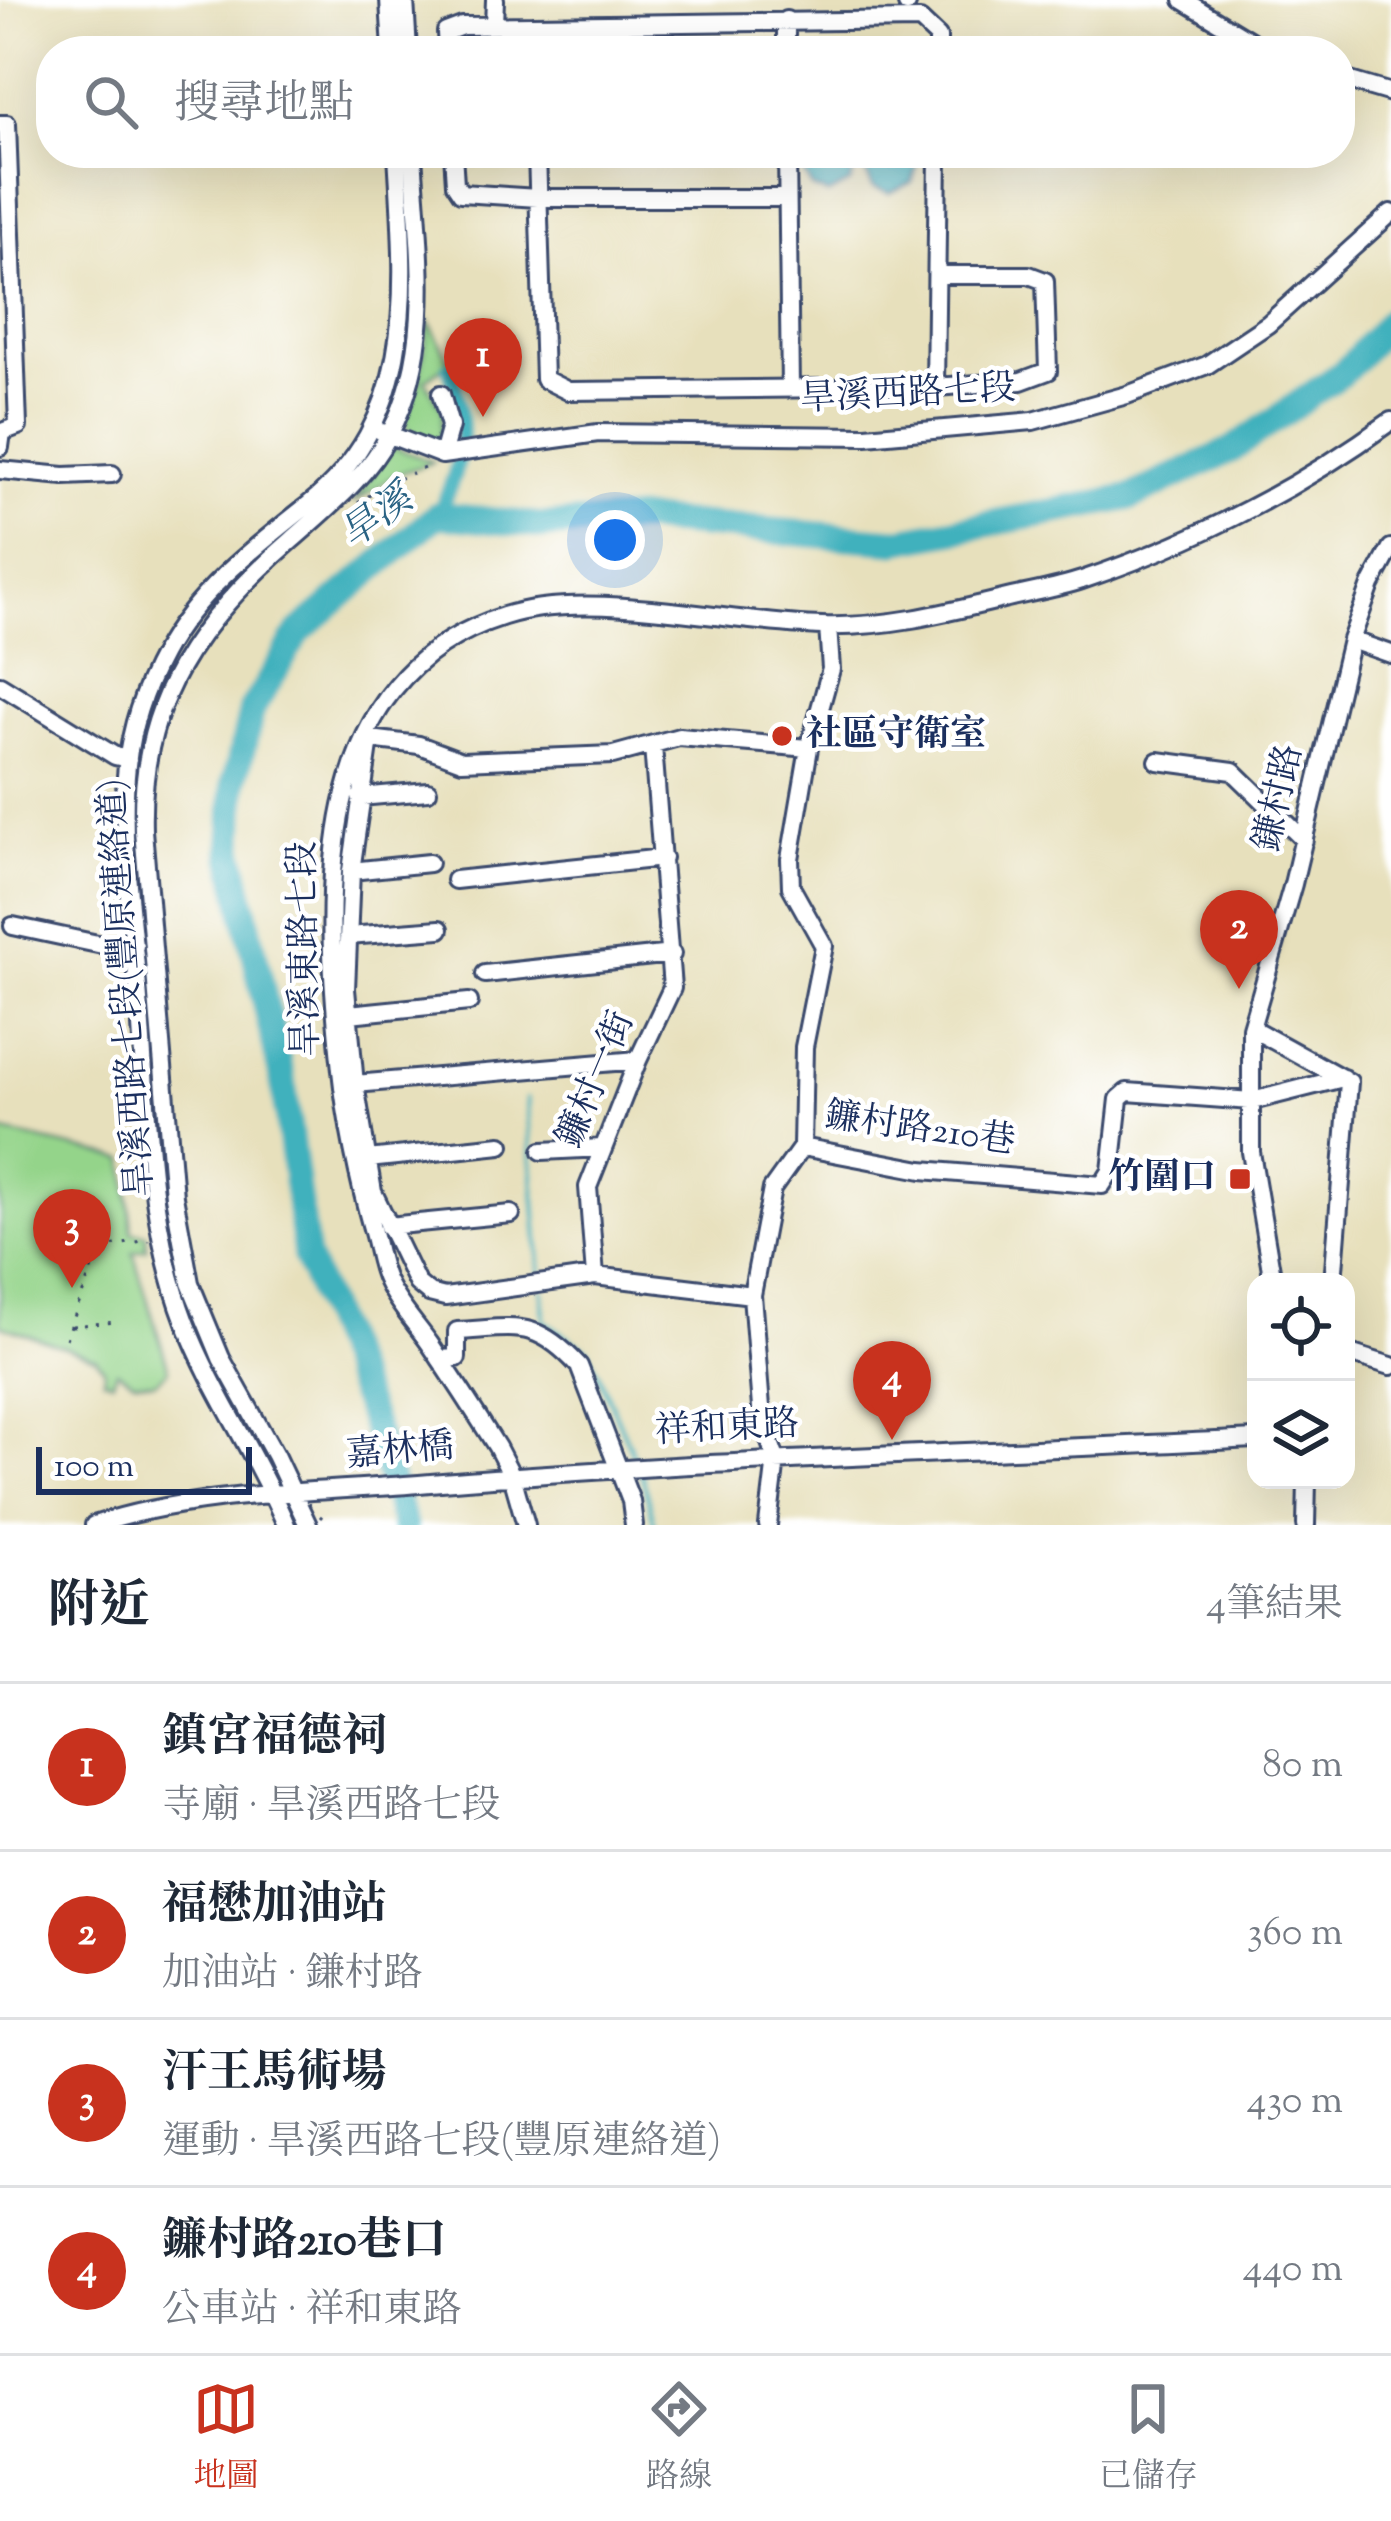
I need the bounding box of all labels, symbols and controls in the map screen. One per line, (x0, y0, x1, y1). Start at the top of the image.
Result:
search box (36, 36, 1355, 168)
icon: search (78, 69, 144, 135)
text: 搜尋地點 (174, 74, 354, 139)
pin: 1 (444, 318, 522, 417)
street label: 旱溪西路七段 (799, 363, 1017, 427)
water label: 旱溪 (330, 471, 429, 565)
your location (585, 510, 645, 570)
place label: 社區守衛室 (806, 710, 986, 762)
marker: 社區守衛室 (769, 723, 795, 749)
street label: 鎌村路 (1243, 740, 1317, 856)
street label: 旱溪西路七段(豐原連絡道) (87, 777, 169, 1199)
street label: 旱溪東路七段 (278, 841, 334, 1057)
pin: 2 (1200, 890, 1278, 989)
street label: 鐮村一街 (545, 1004, 649, 1156)
street label: 鐮村路210巷 (821, 1091, 1019, 1169)
place label: 竹圍口 (1108, 1153, 1216, 1205)
marker: 竹圍口 (1227, 1166, 1253, 1192)
pin: 3 (33, 1189, 111, 1288)
map controls (1247, 1273, 1355, 1489)
button: locate (1247, 1273, 1355, 1381)
pin: 4 (853, 1341, 931, 1440)
button: layers (1247, 1381, 1355, 1489)
street label: 祥和東路 (654, 1399, 800, 1459)
street label: 嘉林橋 (344, 1421, 456, 1483)
scale bar (36, 1441, 252, 1494)
text: 100 m (54, 1444, 134, 1492)
text: 附近 (48, 1572, 150, 1645)
text: 4筆結果 (1206, 1579, 1343, 1635)
text: 鎮宮福德祠 (162, 1707, 387, 1772)
text: 1 (80, 1739, 94, 1795)
text: 80 m (1262, 1739, 1343, 1795)
text: 寺廟 · 旱溪西路七段 (162, 1780, 500, 1836)
text: 福懋加油站 (162, 1875, 387, 1940)
text: 2 (78, 1907, 96, 1963)
text: 360 m (1247, 1907, 1343, 1963)
text: 加油站 · 鎌村路 (162, 1948, 422, 2004)
text: 汗王馬術場 (162, 2043, 387, 2108)
text: 3 (79, 2075, 95, 2131)
text: 430 m (1247, 2075, 1343, 2131)
text: 運動 · 旱溪西路七段(豐原連絡道) (162, 2116, 721, 2172)
text: 鐮村路210巷口 (162, 2211, 447, 2276)
text: 4 (77, 2243, 97, 2299)
text: 440 m (1243, 2243, 1343, 2299)
text: 公車站 · 祥和東路 (162, 2284, 461, 2340)
tab: 地圖 (193, 2376, 259, 2502)
tab: 路線 (646, 2376, 712, 2502)
tab: 已儲存 (1099, 2376, 1198, 2502)

